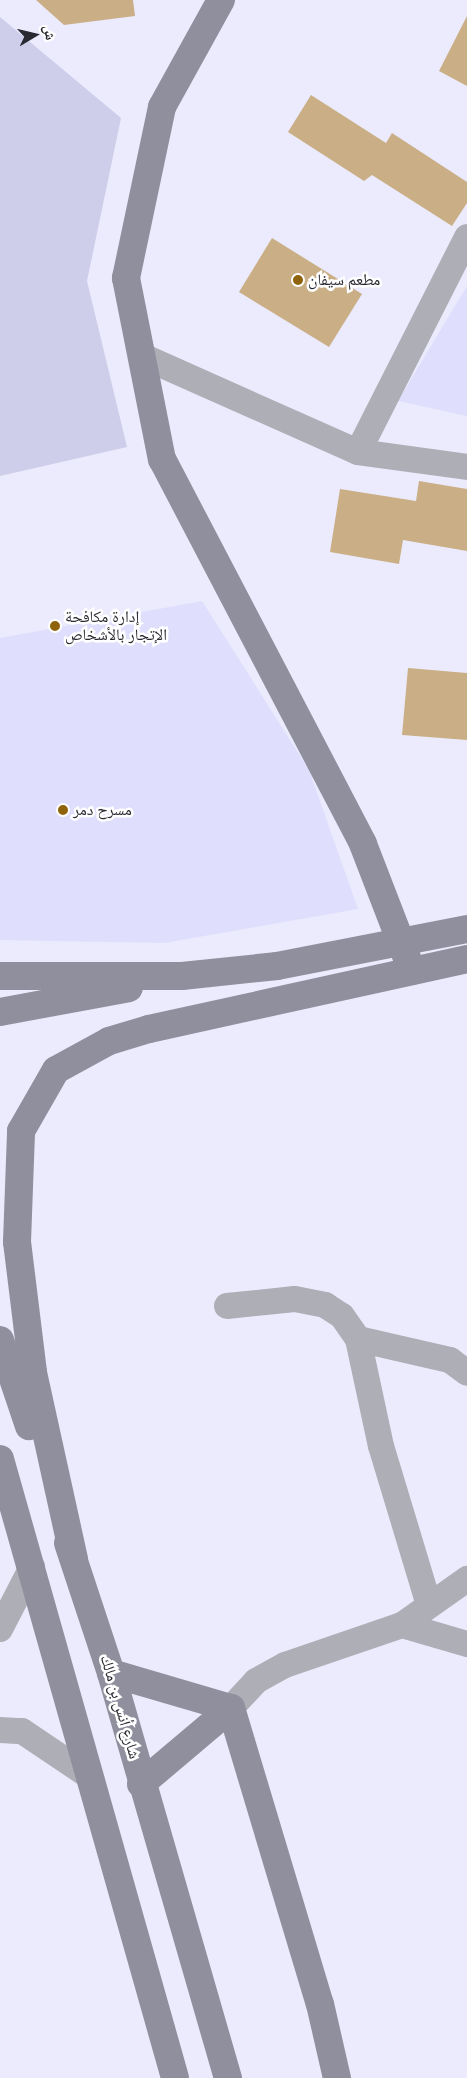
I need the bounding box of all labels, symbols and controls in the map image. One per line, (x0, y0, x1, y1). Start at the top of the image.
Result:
north arrow (10, 10, 60, 60)
text: ش (41, 24, 59, 41)
place label: مطعم سيفان (308, 270, 380, 290)
marker: مطعم سيفان (292, 274, 304, 286)
place label: إدارة مكافحة الإتجار بالأشخاص (65, 607, 167, 645)
marker: إدارة مكافحة الإتجار بالأشخاص (49, 620, 61, 632)
place label: مسرح دمر (73, 800, 132, 820)
marker: مسرح دمر (57, 804, 69, 816)
street label: شارع أنس بن مالك (96, 1653, 144, 1761)

